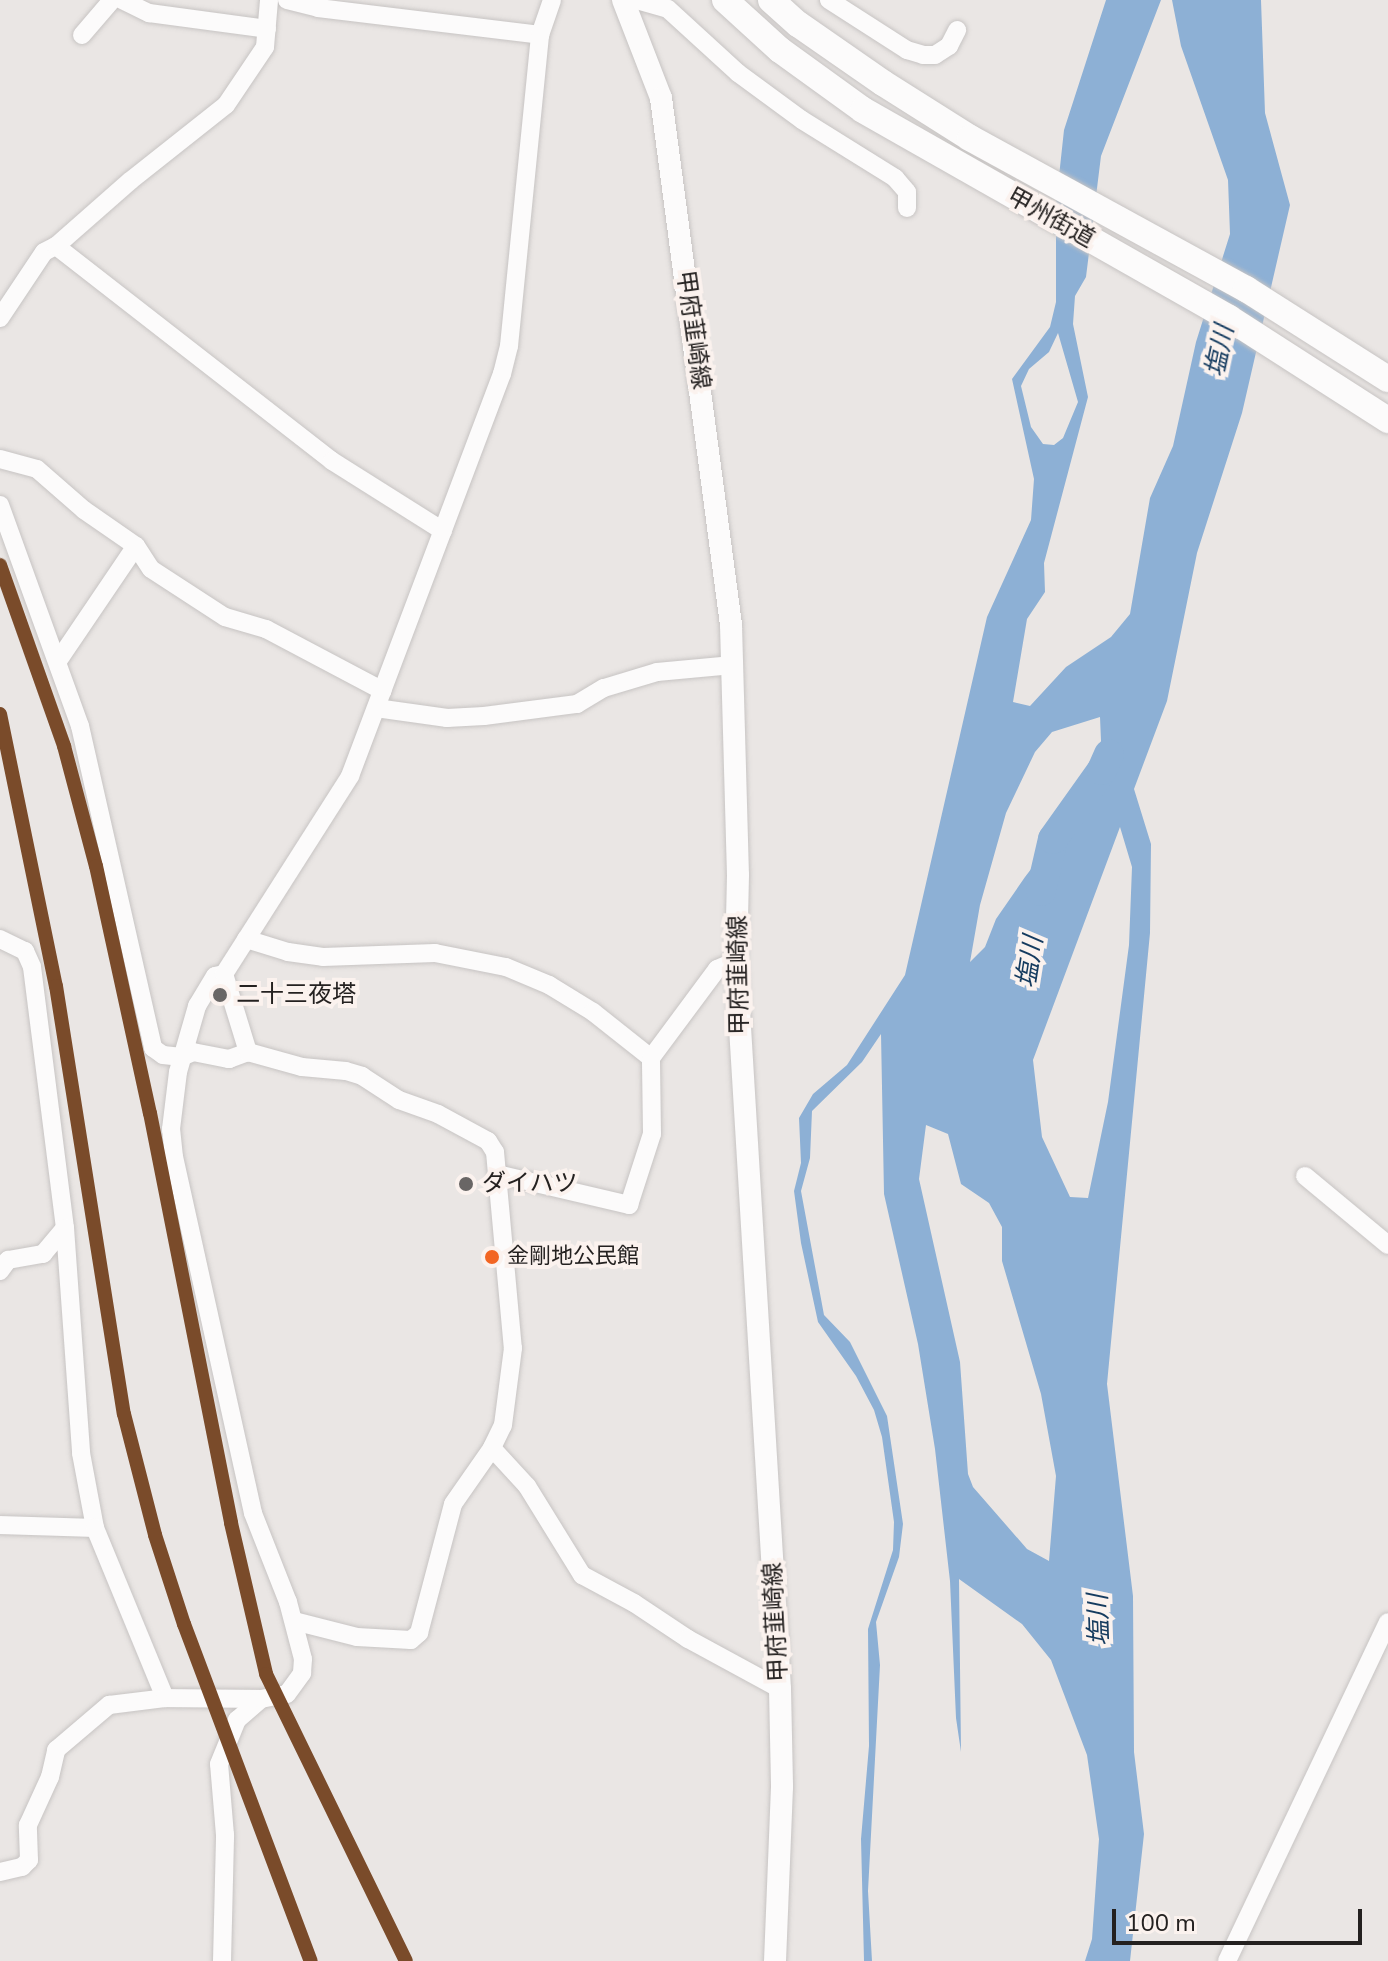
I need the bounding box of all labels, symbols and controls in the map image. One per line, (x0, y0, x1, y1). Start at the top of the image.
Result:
street label: 甲州街道 (1002, 182, 1100, 254)
street label: 甲府韮崎線 (670, 269, 716, 391)
water label: 塩川 (1199, 322, 1241, 380)
street label: 甲府韮崎線 (724, 915, 754, 1035)
water label: 塩川 (1011, 934, 1049, 990)
place label: 二十三夜塔 (236, 981, 356, 1009)
marker: 二十三夜塔 (211, 986, 229, 1004)
place label: ダイハツ (482, 1170, 578, 1198)
marker: ダイハツ (457, 1175, 475, 1193)
place label: 金剛地公民館 (507, 1244, 639, 1270)
marker: 金剛地公民館 (484, 1249, 500, 1265)
street label: 甲府韮崎線 (758, 1561, 794, 1683)
water label: 塩川 (1083, 1593, 1115, 1647)
scale bar (1116, 1893, 1366, 1943)
text: 100 m (1126, 1907, 1196, 1939)

